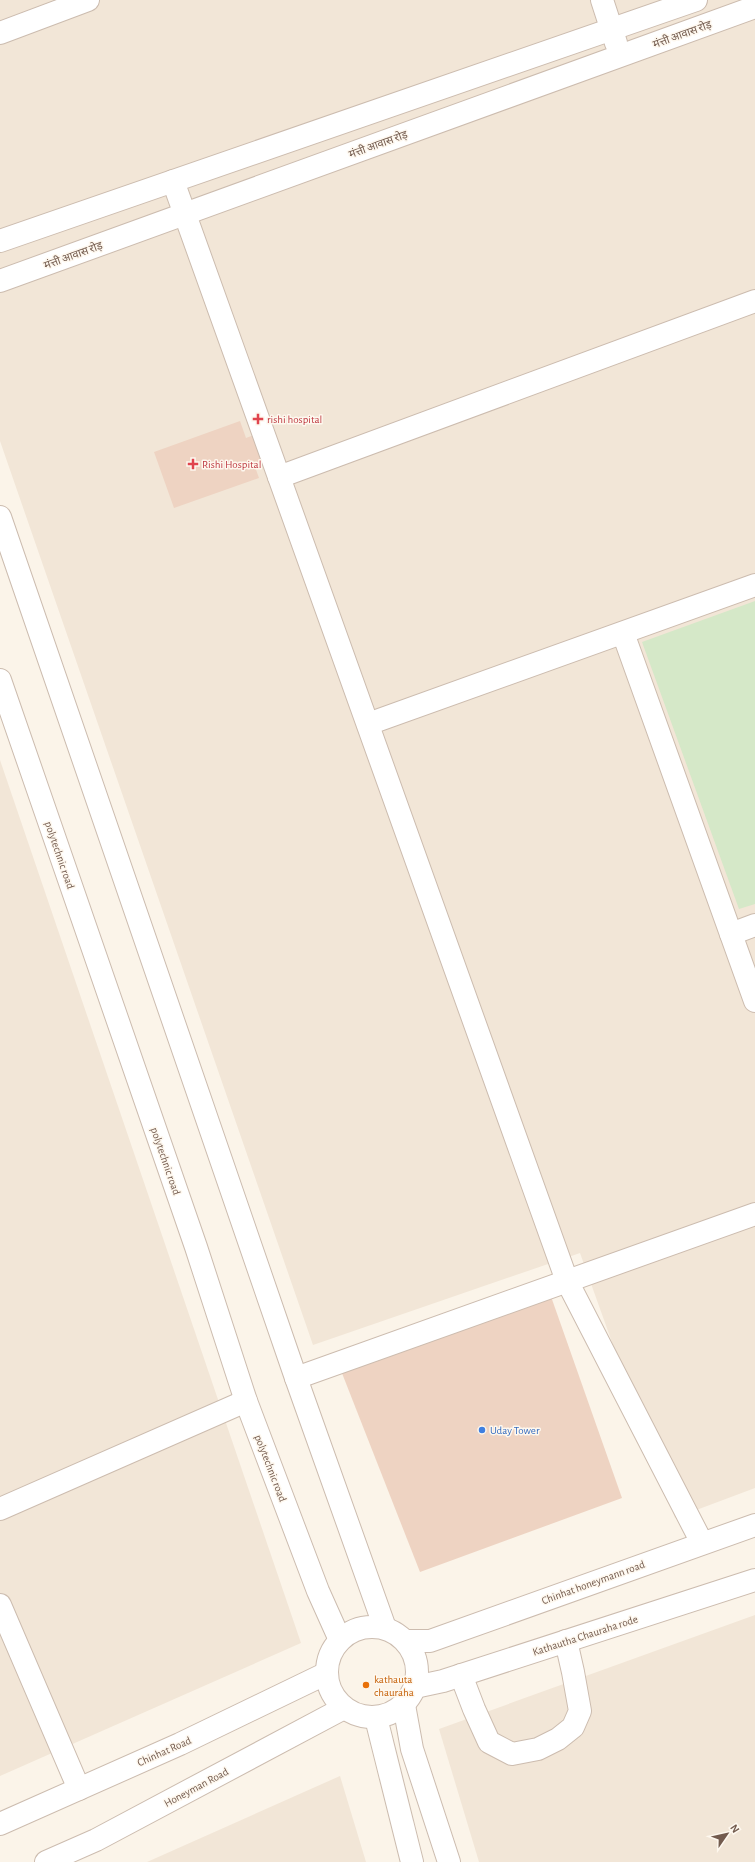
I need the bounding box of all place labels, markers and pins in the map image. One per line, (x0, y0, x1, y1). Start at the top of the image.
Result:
marker: rishi hospital (252, 413, 264, 425)
place label: rishi hospital (267, 414, 322, 425)
marker: Rishi Hospital (187, 458, 199, 470)
place label: Rishi Hospital (202, 459, 261, 470)
marker: Uday Tower (477, 1425, 487, 1435)
place label: Uday Tower (490, 1425, 540, 1436)
place label: kathauta chauraha (374, 1674, 414, 1698)
marker: kathauta chauraha (361, 1680, 371, 1690)

